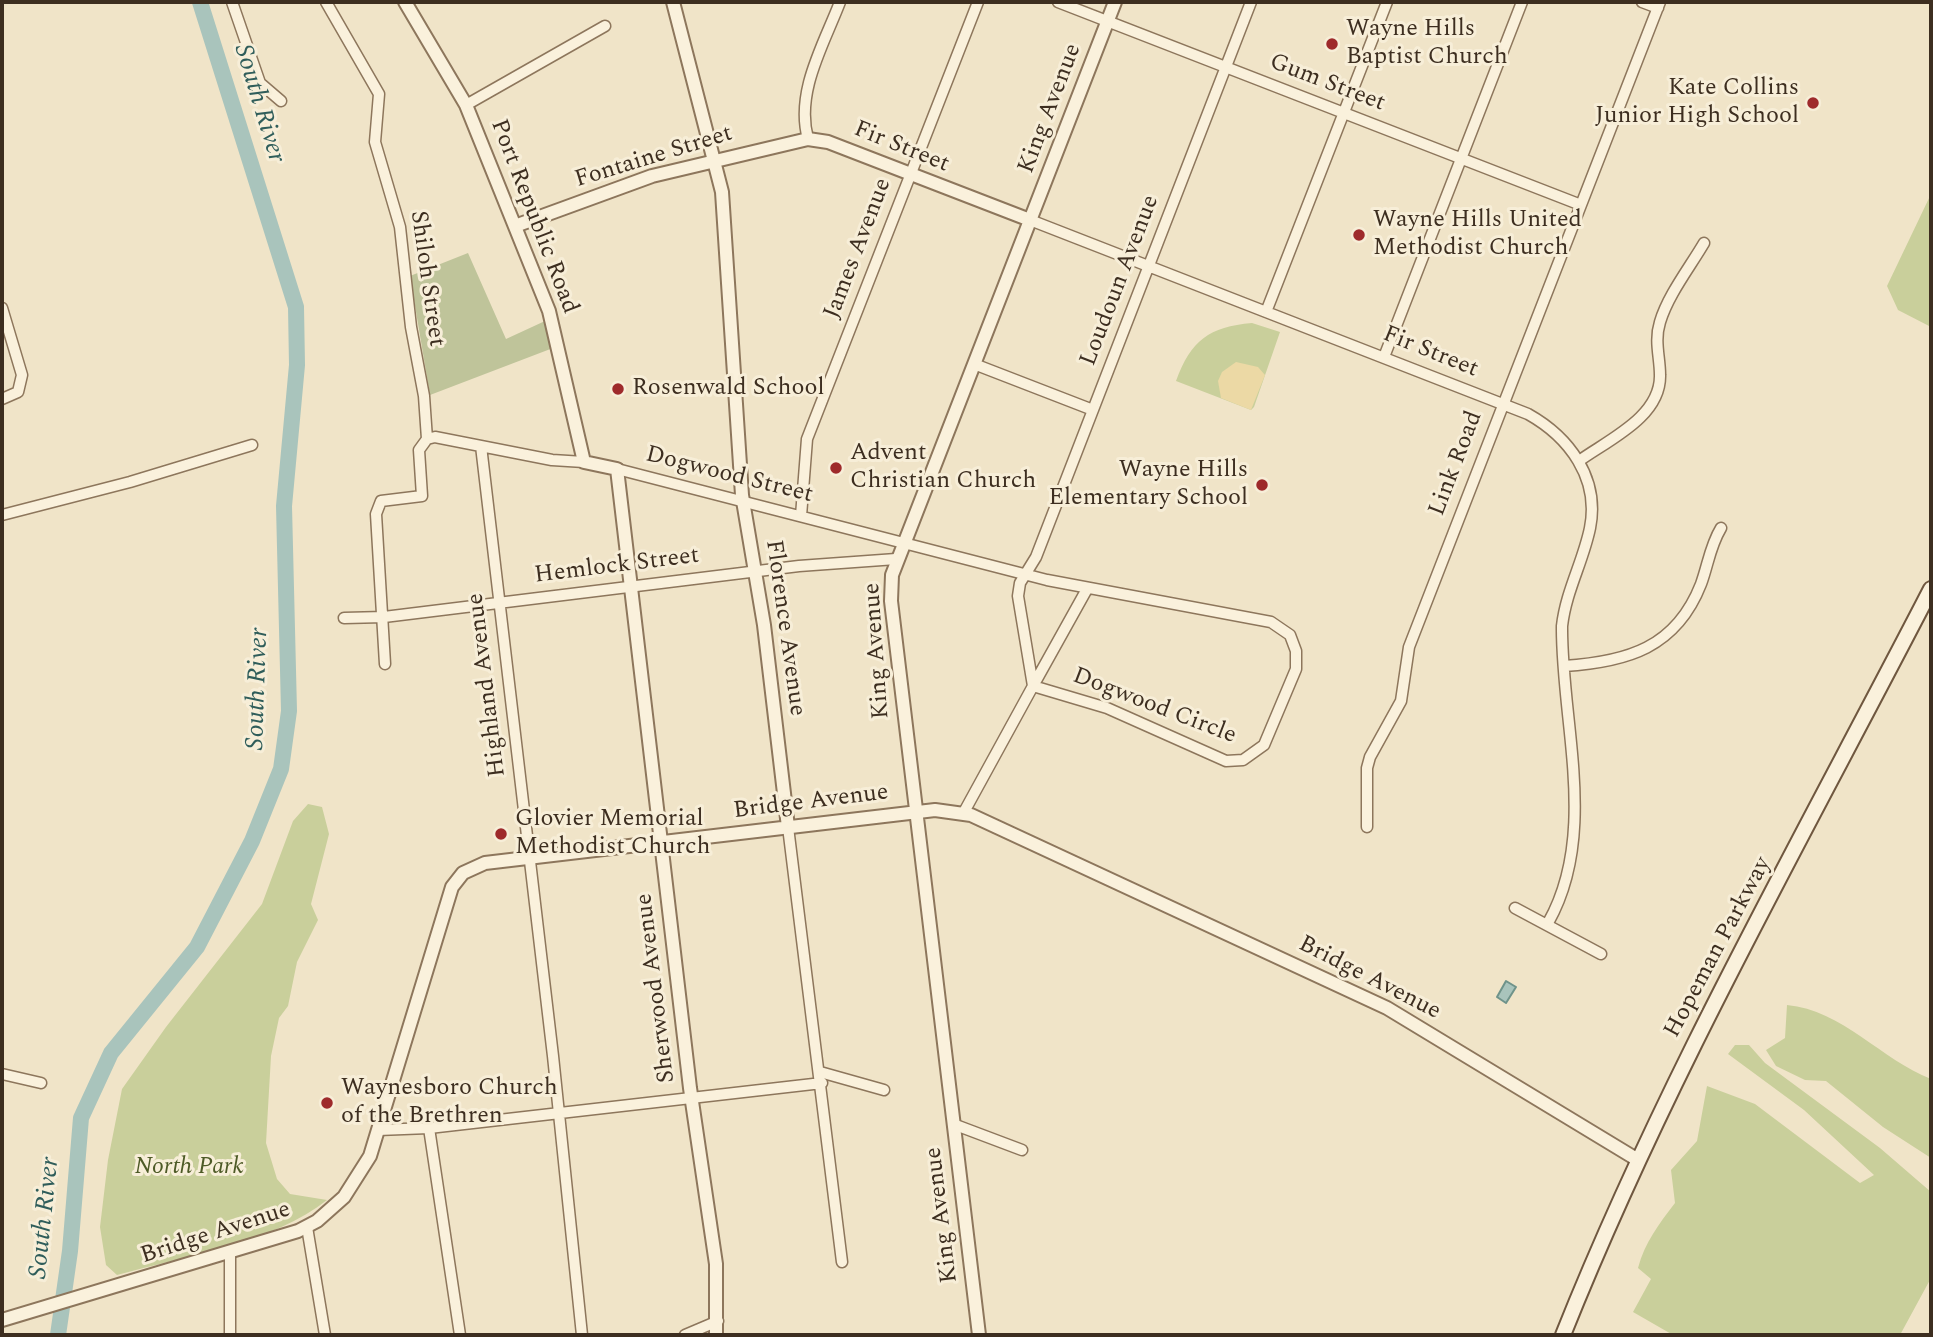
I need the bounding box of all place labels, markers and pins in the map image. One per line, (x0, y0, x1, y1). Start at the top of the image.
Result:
place label: Wayne Hills Baptist Church (1346, 16, 1508, 72)
marker: Wayne Hills Baptist Church (1324, 36, 1340, 52)
place label: Kate Collins Junior High School (1595, 75, 1799, 131)
marker: Kate Collins Junior High School (1805, 95, 1821, 111)
place label: Wayne Hills United Methodist Church (1373, 207, 1582, 263)
marker: Wayne Hills United Methodist Church (1351, 227, 1367, 243)
place label: Rosenwald School (632, 375, 824, 403)
marker: Rosenwald School (610, 381, 626, 397)
place label: Advent Christian Church (850, 440, 1036, 496)
place label: Wayne Hills Elementary School (1048, 457, 1248, 513)
marker: Advent Christian Church (828, 460, 844, 476)
marker: Wayne Hills Elementary School (1254, 477, 1270, 493)
place label: Glovier Memorial Methodist Church (515, 806, 711, 862)
marker: Glovier Memorial Methodist Church (493, 826, 509, 842)
place label: Waynesboro Church of the Brethren (341, 1075, 558, 1131)
marker: Waynesboro Church of the Brethren (319, 1095, 335, 1111)

